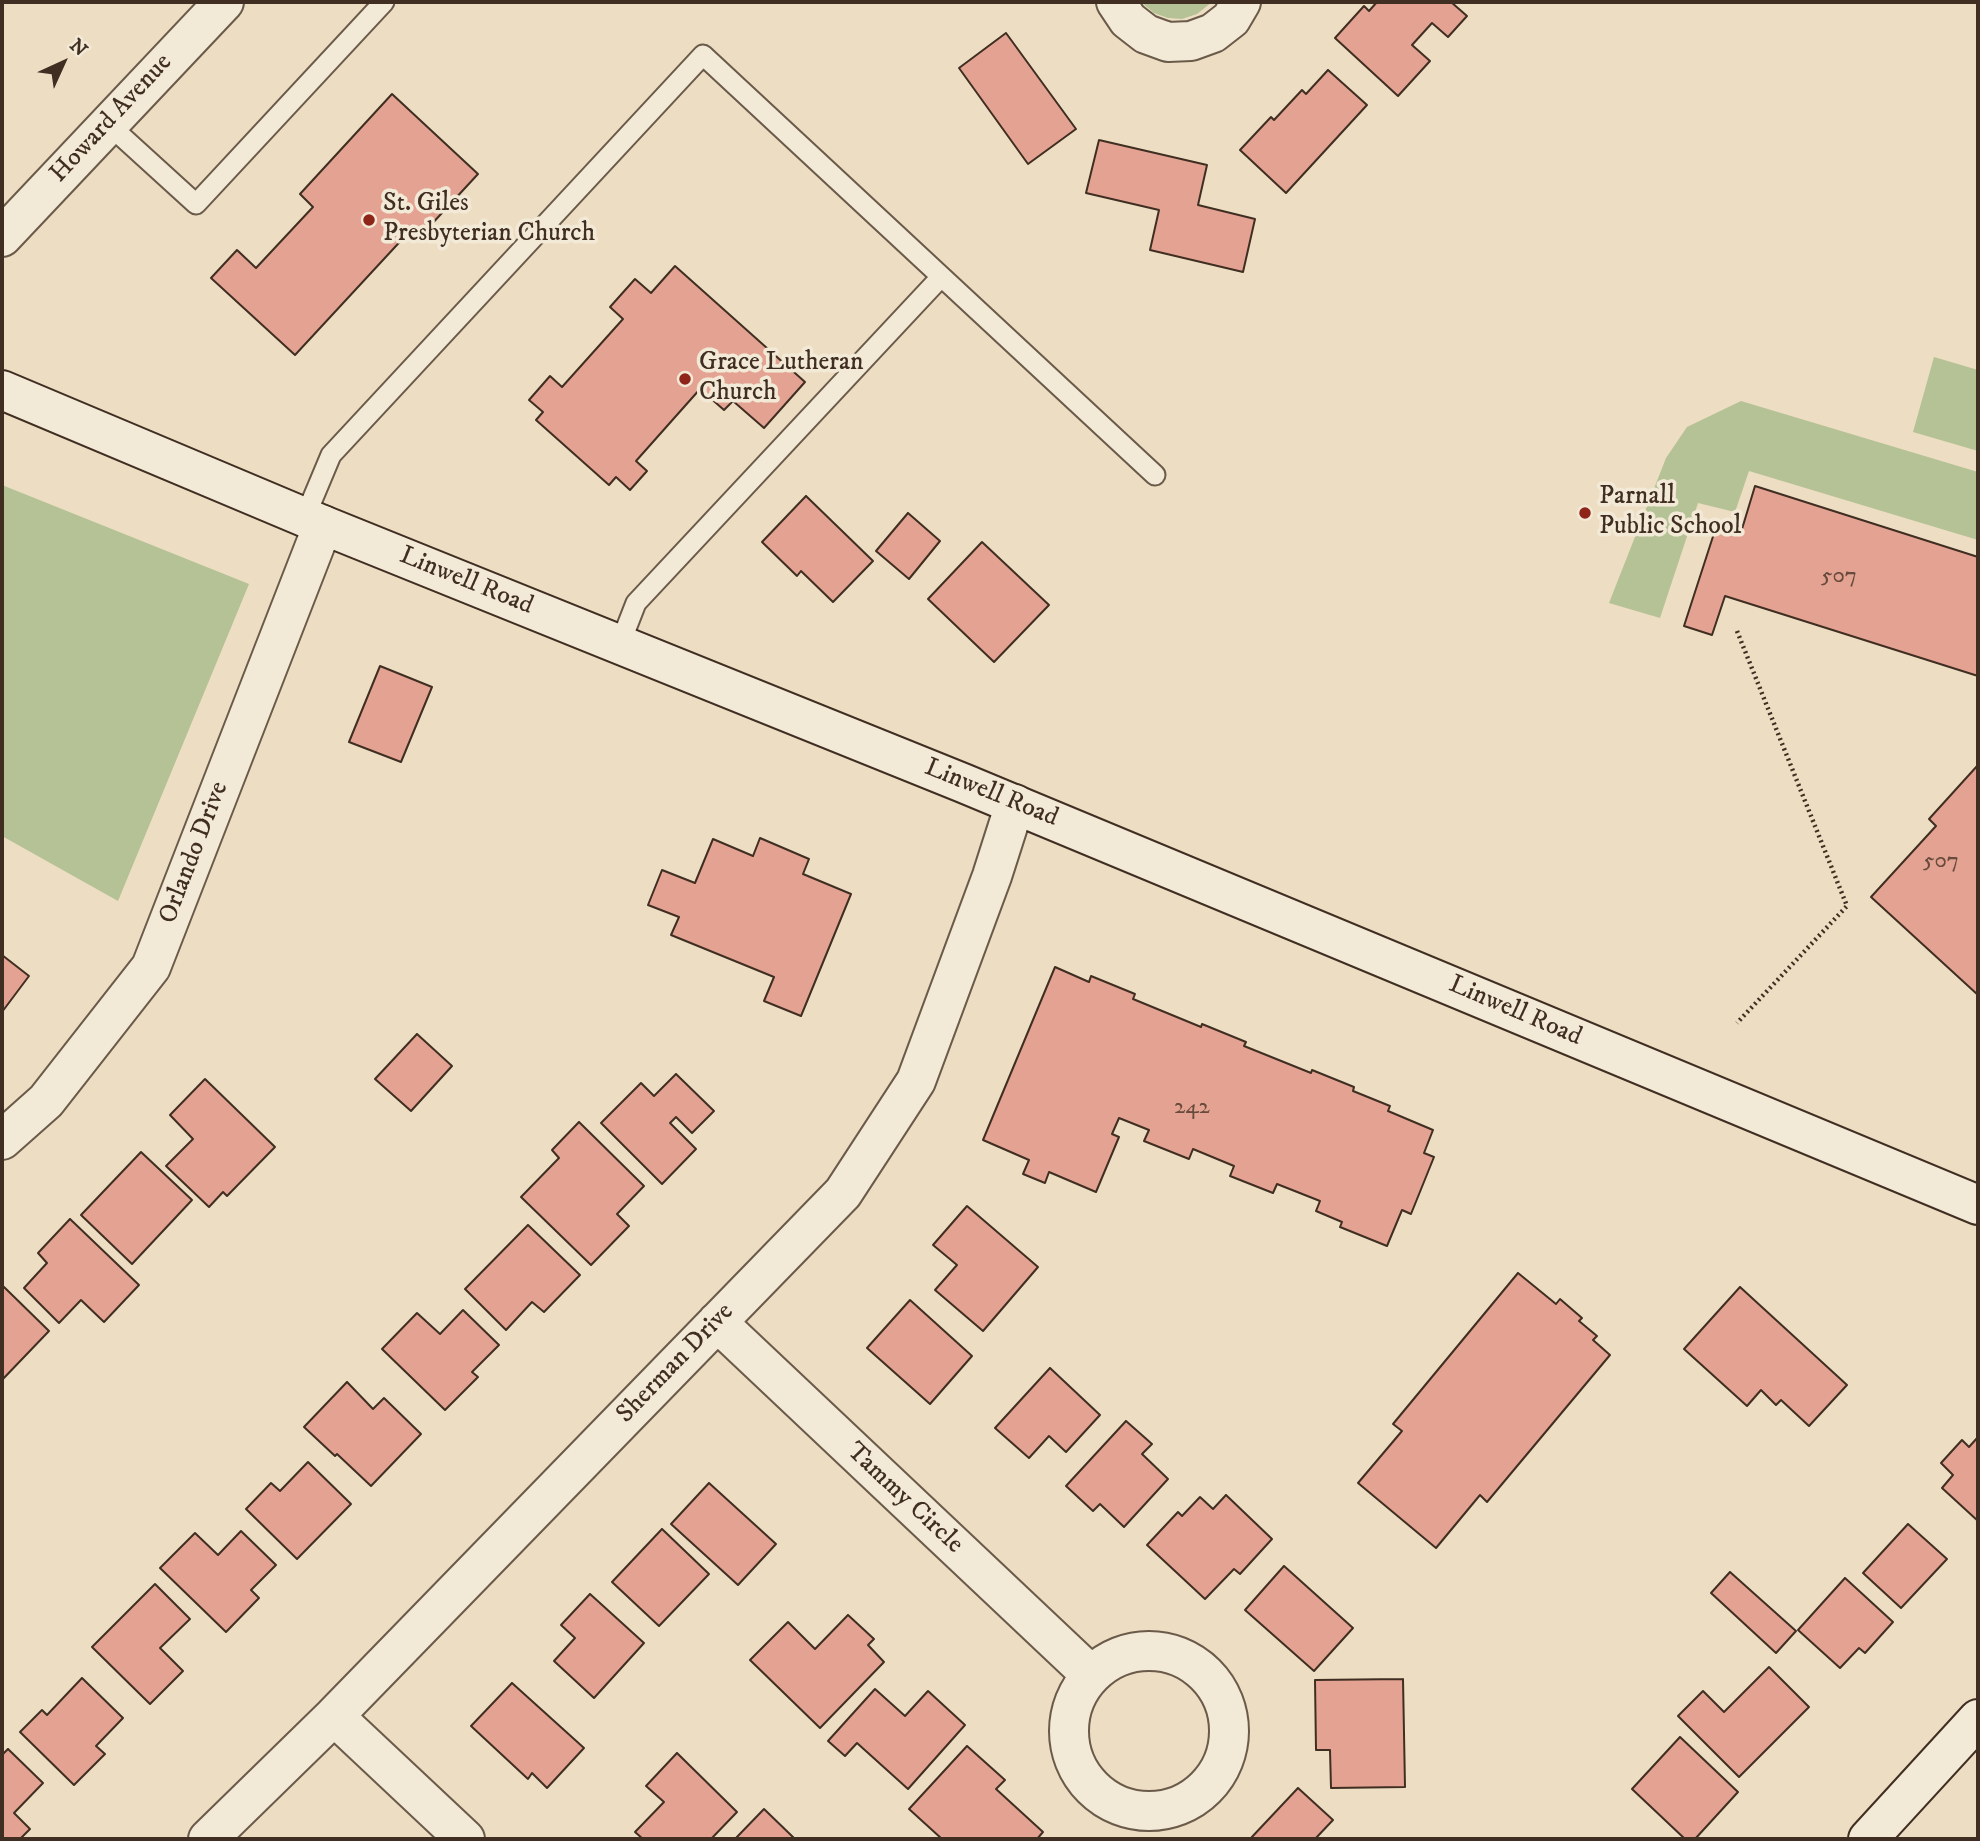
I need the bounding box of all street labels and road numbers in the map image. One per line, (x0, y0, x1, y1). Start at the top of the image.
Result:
street label: Howard Avenue (44, 48, 180, 190)
street label: Linwell Road (395, 541, 537, 623)
street label: Linwell Road (920, 753, 1062, 835)
street label: Orlando Drive (154, 778, 236, 928)
street label: Linwell Road (1444, 970, 1586, 1054)
street label: Sherman Drive (611, 1297, 741, 1431)
street label: Tammy Circle (839, 1437, 969, 1561)

